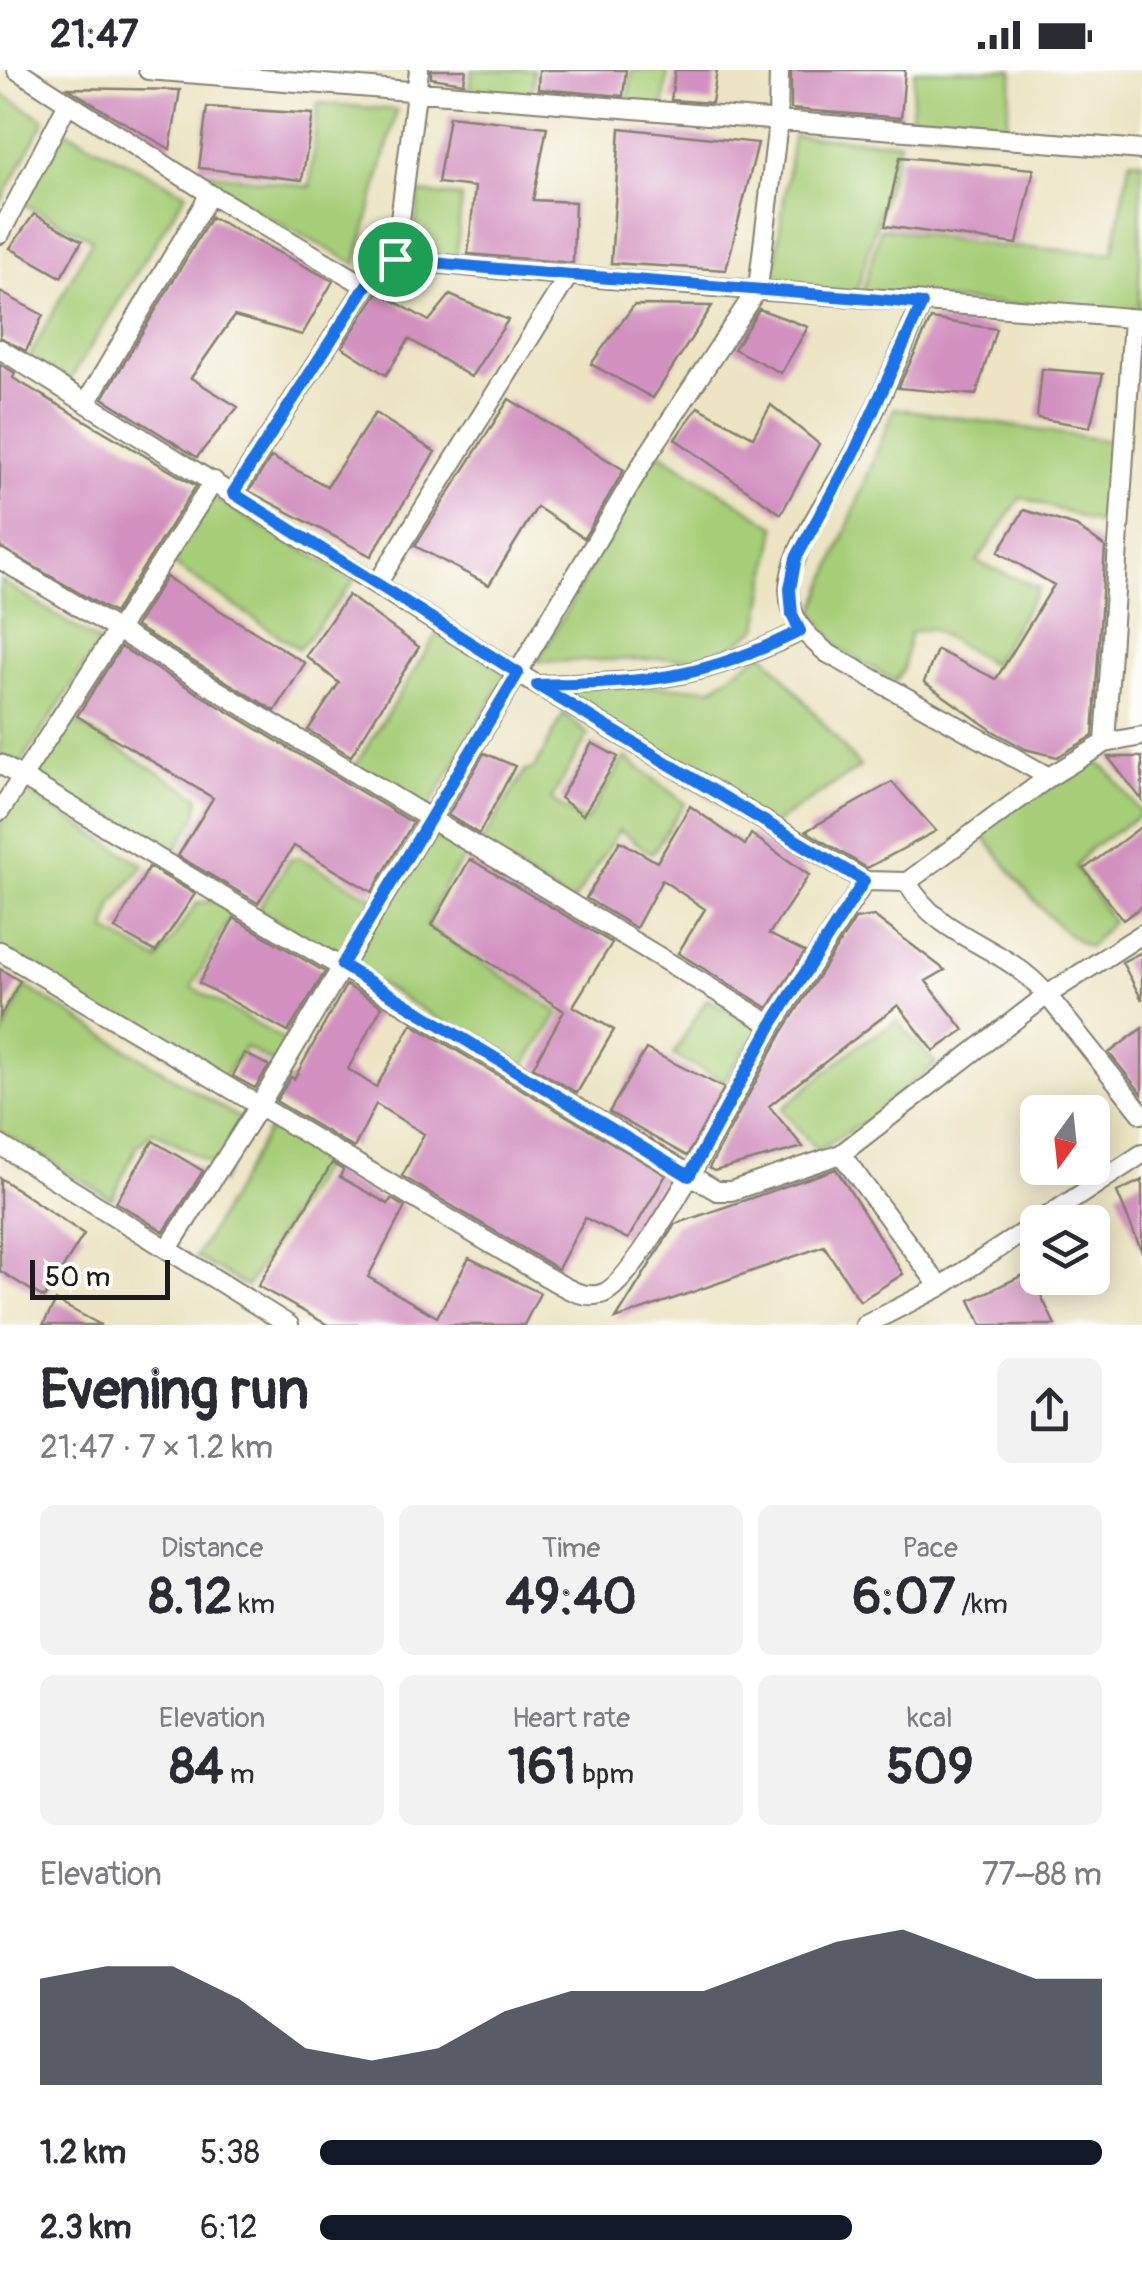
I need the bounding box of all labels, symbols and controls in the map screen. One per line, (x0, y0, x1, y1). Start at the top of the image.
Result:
text: 21:47 (50, 11, 138, 59)
pin (353, 217, 438, 302)
icon: arrive (368, 232, 423, 287)
north arrow (1020, 1095, 1110, 1185)
map controls (1020, 1095, 1110, 1295)
button: layers (1020, 1205, 1110, 1295)
scale bar (30, 1255, 170, 1300)
text: 50 m (45, 1260, 110, 1295)
text: Evening run (40, 1356, 309, 1425)
button: share (997, 1358, 1102, 1463)
text: 21:47 · 7 × 1.2 km (40, 1428, 273, 1468)
text: Distance (161, 1531, 263, 1566)
text: Time (542, 1531, 600, 1566)
text: Pace (902, 1531, 958, 1566)
text: 8.12 (149, 1566, 233, 1629)
text: 49:40 (505, 1566, 637, 1629)
text: 6:07 (852, 1566, 955, 1629)
text: km (233, 1587, 275, 1622)
text: /km (955, 1587, 1008, 1622)
text: Elevation (159, 1701, 265, 1736)
text: Heart rate (512, 1701, 630, 1736)
text: kcal (907, 1701, 953, 1736)
text: 84 (169, 1736, 224, 1799)
text: 161 (508, 1736, 576, 1799)
text: 509 (887, 1736, 974, 1799)
text: m (224, 1757, 255, 1792)
text: bpm (576, 1757, 634, 1792)
text: Elevation (40, 1855, 162, 1895)
text: 77–88 m (982, 1855, 1102, 1895)
text: 1.2 km (40, 2133, 126, 2173)
text: 5:38 (200, 2133, 260, 2173)
text: 2.3 km (40, 2208, 131, 2248)
text: 6:12 (200, 2208, 258, 2248)

